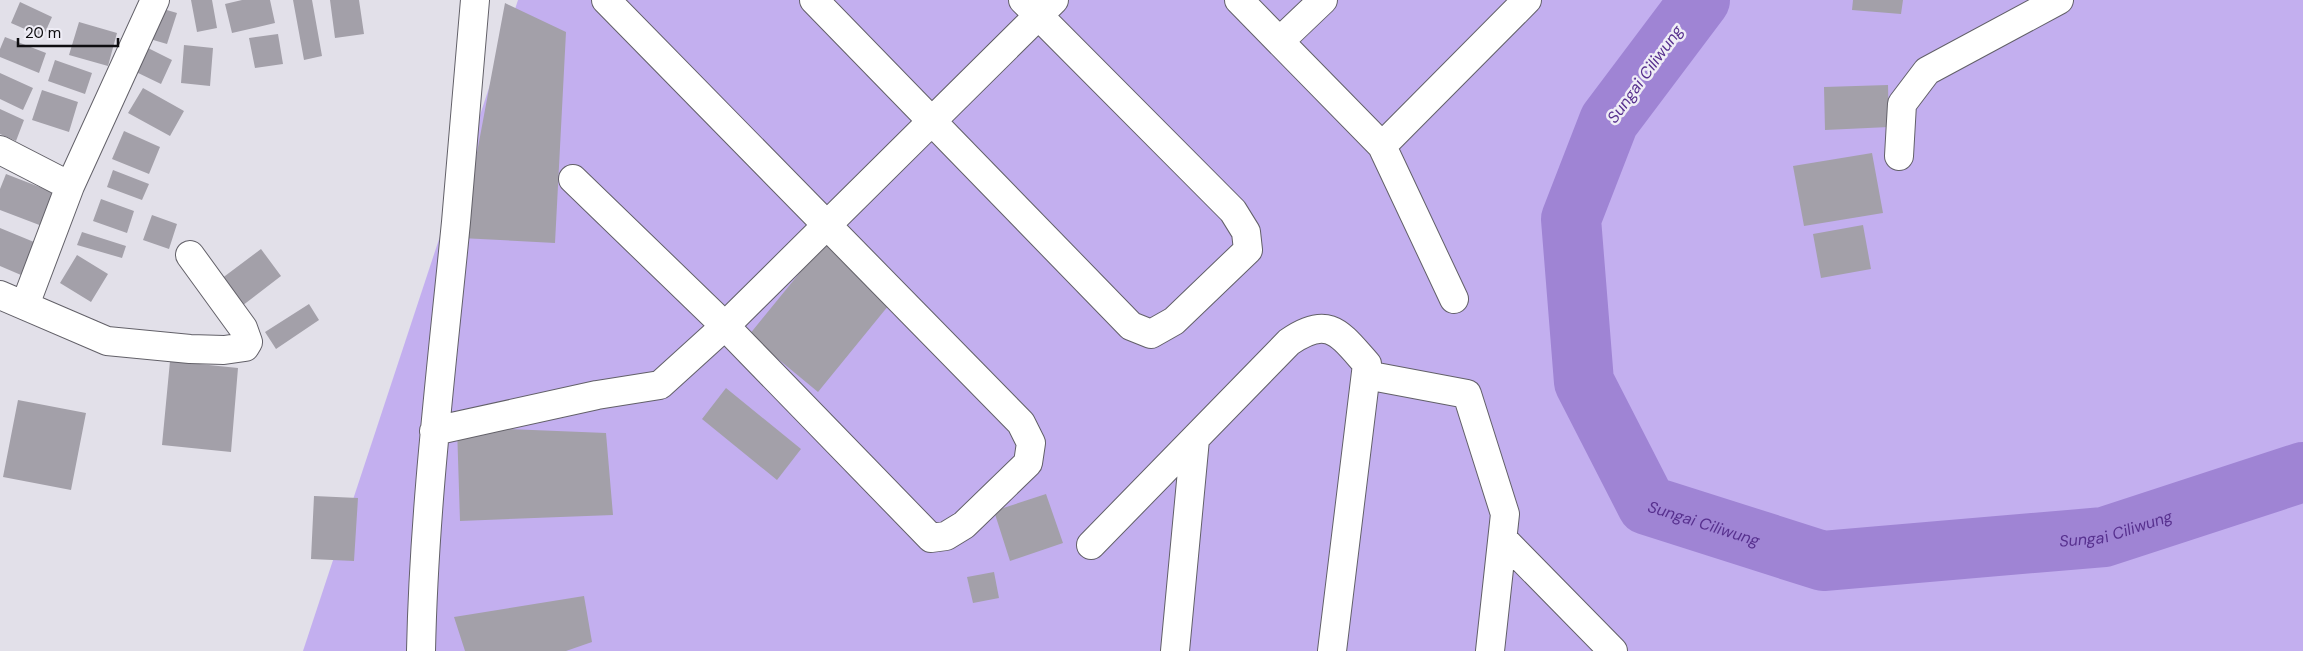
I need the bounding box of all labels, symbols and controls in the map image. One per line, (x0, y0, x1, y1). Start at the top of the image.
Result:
scale bar (18, 15, 118, 47)
water label: Sungai Ciliwung (1602, 20, 1688, 127)
text: 20 m (25, 23, 61, 43)
water label: Sungai Ciliwung (1645, 496, 1764, 551)
water label: Sungai Ciliwung (2058, 505, 2176, 551)

